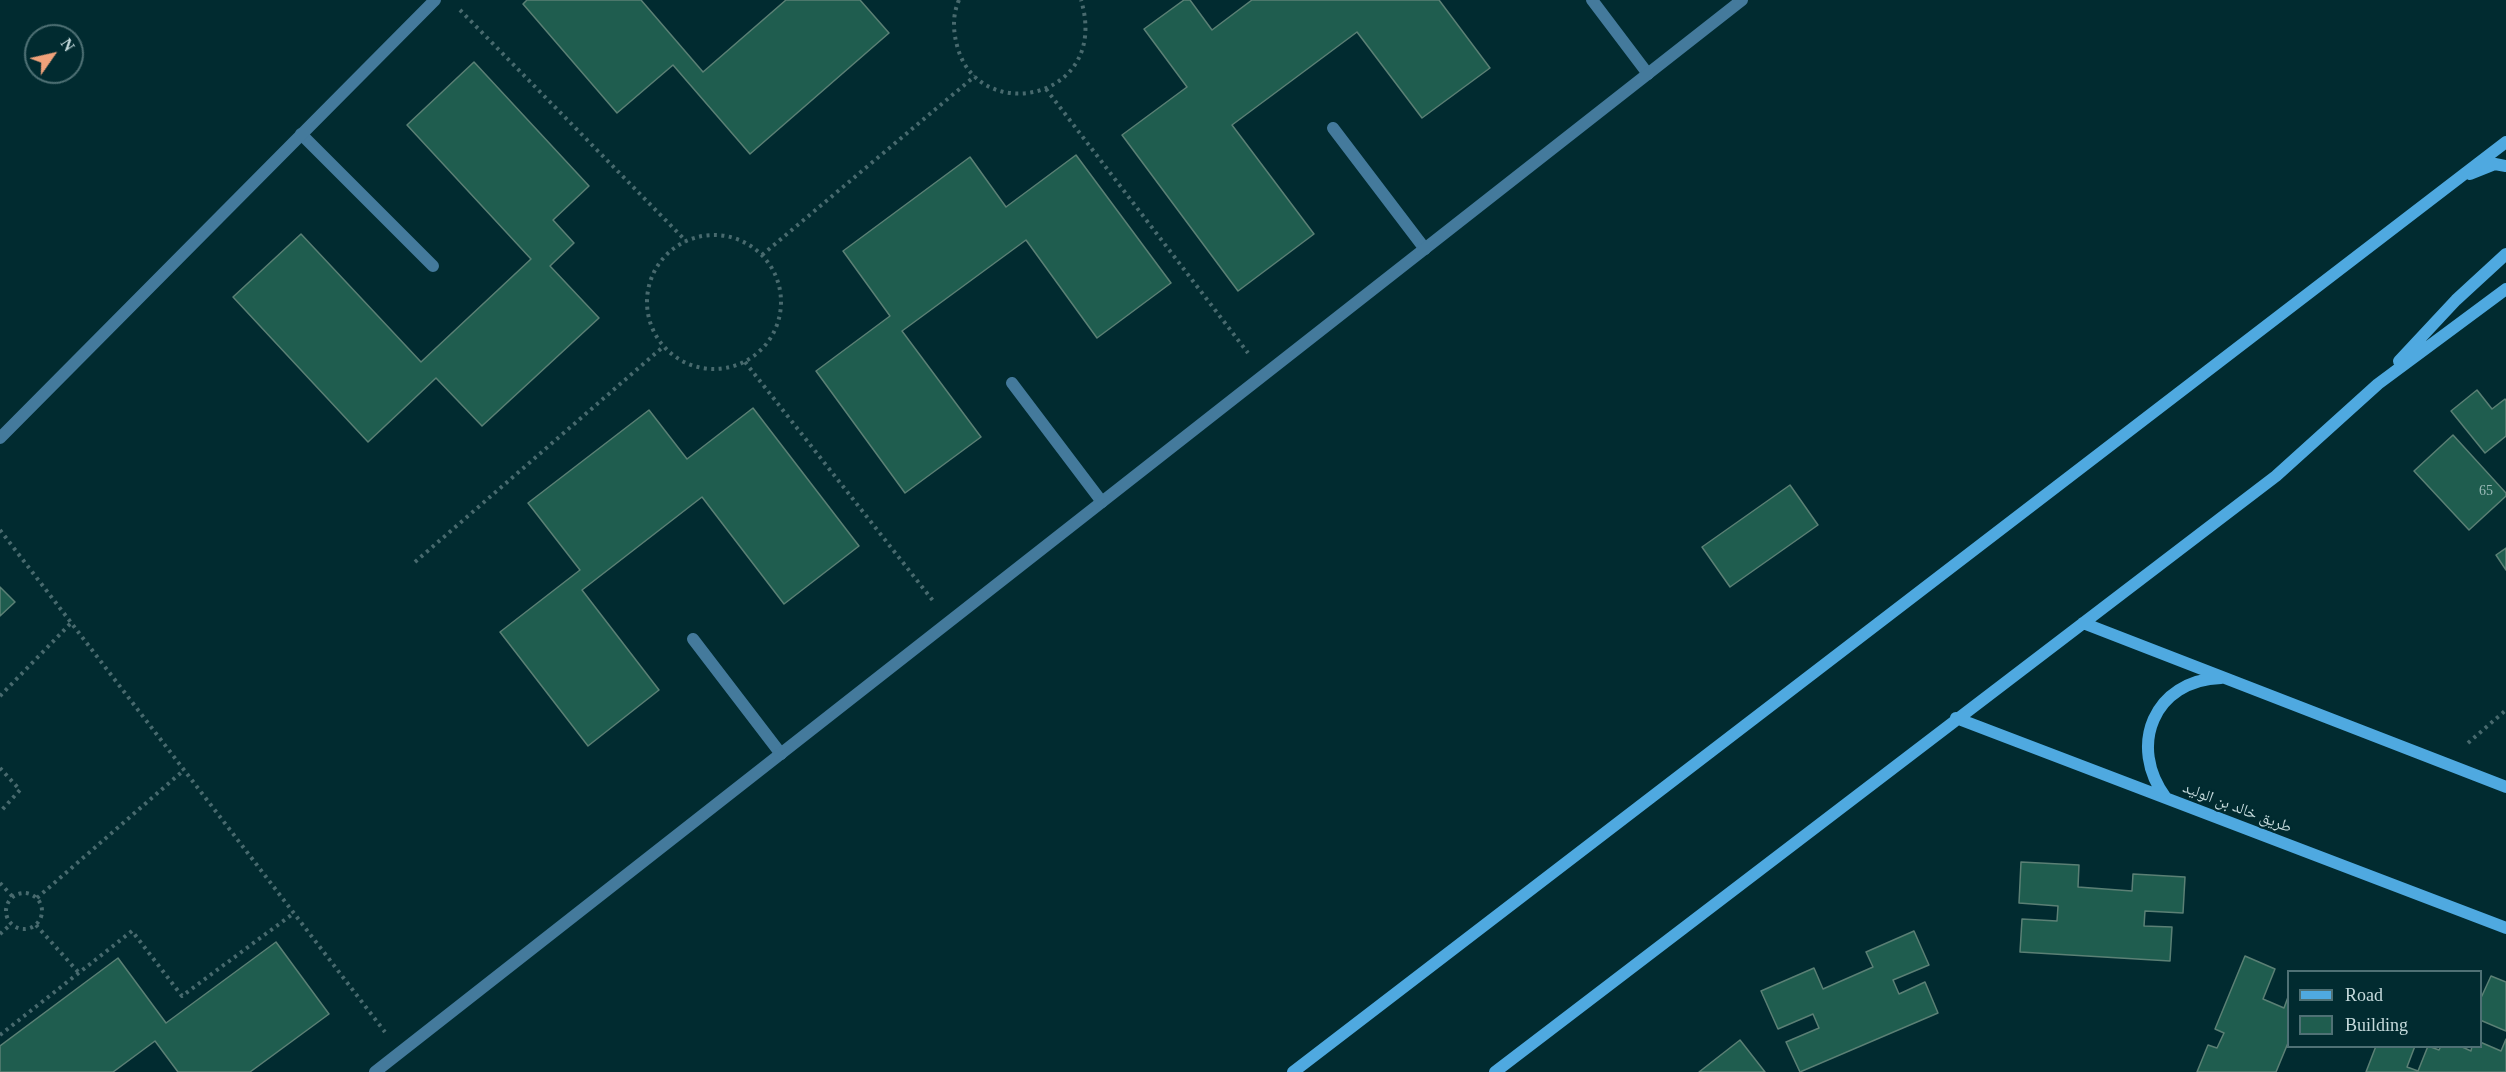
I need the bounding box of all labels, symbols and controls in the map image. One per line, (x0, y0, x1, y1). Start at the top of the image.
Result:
north arrow (24, 24, 84, 84)
text: N (57, 35, 78, 54)
house number: 65 (2479, 483, 2493, 499)
street label: طريق خالد بن الوليد (2180, 778, 2294, 838)
legend (2287, 970, 2482, 1048)
text: Road (2345, 985, 2383, 1005)
text: Building (2345, 1015, 2408, 1035)

